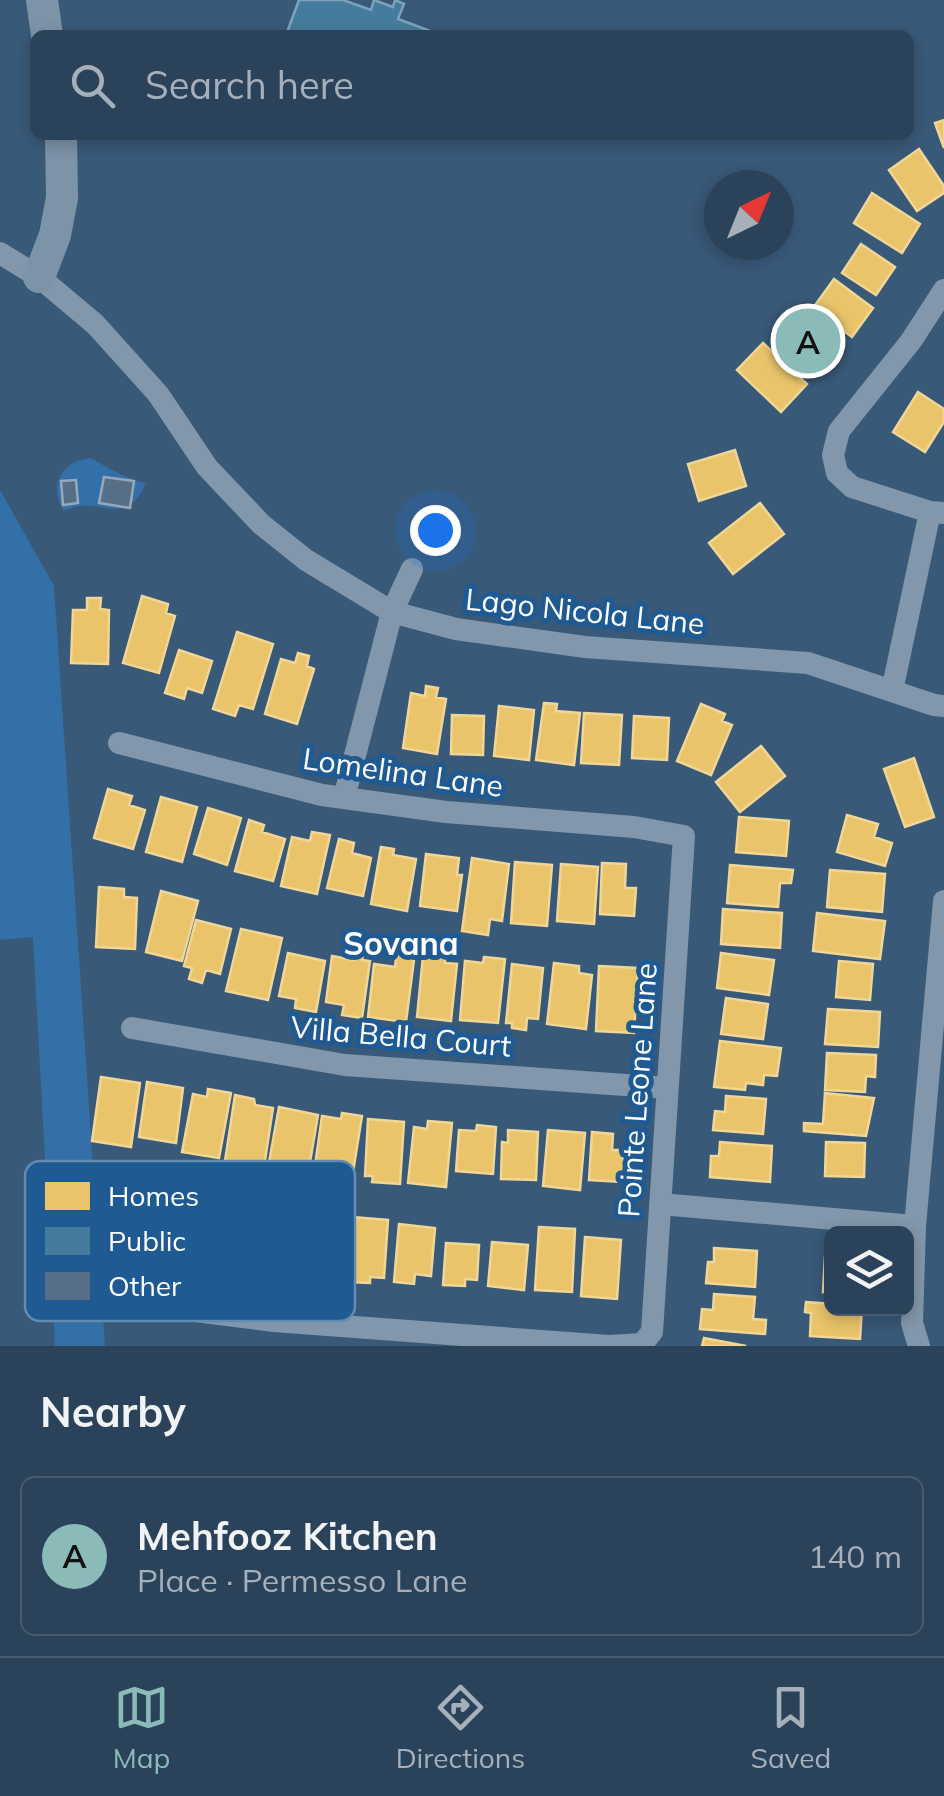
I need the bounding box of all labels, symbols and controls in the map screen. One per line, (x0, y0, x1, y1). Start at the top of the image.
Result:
search box (30, 30, 914, 140)
icon: search (65, 58, 120, 113)
text: Search here (145, 61, 354, 109)
north arrow (704, 170, 794, 260)
pin: A (776, 304, 840, 378)
your location (410, 505, 461, 556)
street label: Lago Nicola Lane (464, 580, 706, 642)
street label: Lomelina Lane (300, 739, 506, 805)
district label: Sovana (343, 923, 459, 963)
street label: Pointe Leone Lane (609, 962, 665, 1218)
street label: Villa Bella Court (289, 1007, 513, 1065)
legend (25, 1161, 355, 1321)
text: Homes (108, 1178, 199, 1213)
text: Public (108, 1223, 186, 1258)
map controls (824, 1226, 914, 1316)
button: layers (824, 1226, 914, 1316)
text: Other (108, 1268, 182, 1303)
text: Nearby (40, 1385, 186, 1438)
text: Mehfooz Kitchen (137, 1512, 438, 1560)
text: A (62, 1536, 87, 1576)
text: 140 m (808, 1536, 902, 1576)
text: Place · Permesso Lane (137, 1560, 468, 1600)
tab: Map (113, 1680, 170, 1775)
tab: Directions (396, 1680, 525, 1775)
tab: Saved (750, 1680, 831, 1775)

